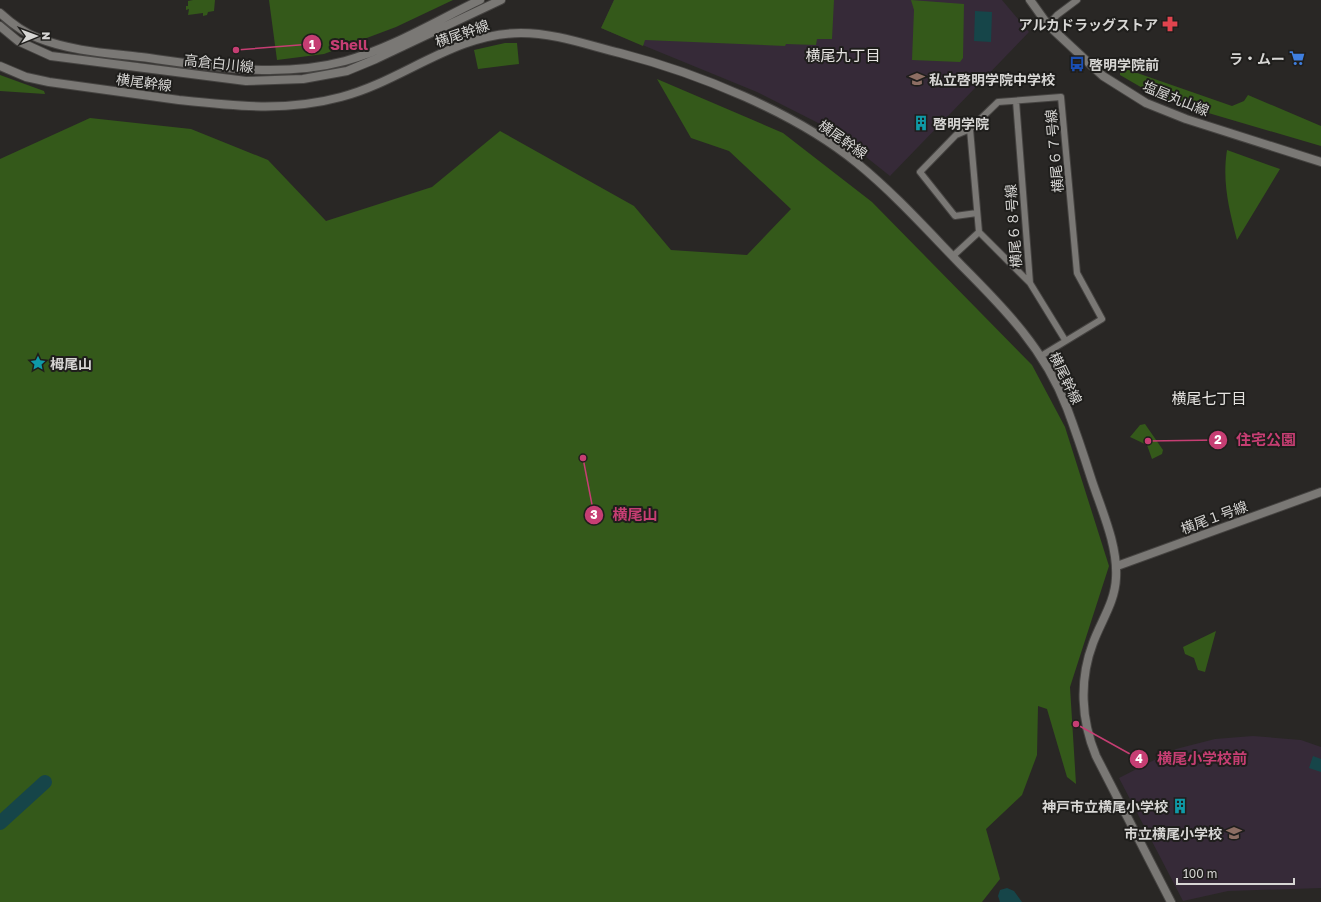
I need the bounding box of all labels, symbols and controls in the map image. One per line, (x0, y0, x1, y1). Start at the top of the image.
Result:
pharmacy icon: アルカドラッグストア (1161, 15, 1179, 33)
north arrow (16, 16, 56, 56)
street label: 横尾幹線 (433, 16, 491, 50)
place label: アルカドラッグストア (1019, 16, 1158, 33)
callout: Shell (302, 31, 376, 58)
text: N (40, 32, 53, 40)
text: Shell (330, 35, 368, 53)
text: 1 (309, 37, 315, 52)
district label: 横尾九丁目 (805, 46, 881, 64)
supermarket icon: ラ・ムー (1288, 49, 1306, 67)
place label: ラ・ムー (1229, 50, 1285, 67)
street label: 高倉白川線 (183, 51, 255, 75)
bus stop icon: 啓明学院前 (1068, 55, 1086, 73)
place label: 啓明学院前 (1089, 56, 1159, 73)
street label: 横尾幹線 (115, 70, 173, 94)
school or university icon: 私立啓明学院中学校 (908, 70, 926, 88)
place label: 私立啓明学院中学校 (929, 71, 1055, 88)
street label: 塩屋丸山線 (1140, 77, 1212, 119)
street label: 横尾６７号線 (1042, 108, 1066, 194)
building icon: 啓明学院 (912, 114, 930, 132)
place label: 啓明学院 (933, 115, 989, 132)
street label: 横尾幹線 (815, 116, 871, 162)
street label: 横尾６８号線 (1002, 184, 1024, 268)
street label: 横尾幹線 (1046, 349, 1086, 407)
place icon: 栂尾山 (29, 354, 47, 372)
place label: 栂尾山 (50, 355, 92, 372)
district label: 横尾七丁目 (1171, 389, 1247, 407)
callout: 住宅公園 (1208, 426, 1304, 453)
text: 住宅公園 (1236, 430, 1296, 448)
text: 2 (1214, 432, 1222, 447)
street label: 横尾１号線 (1178, 497, 1250, 537)
callout: 横尾山 (584, 501, 665, 528)
text: 横尾山 (612, 505, 658, 523)
text: 3 (590, 507, 598, 522)
callout: 横尾小学校前 (1129, 745, 1255, 772)
text: 横尾小学校前 (1157, 749, 1247, 767)
text: 4 (1135, 751, 1143, 766)
building icon: 神戸市立横尾小学校 (1171, 797, 1189, 815)
place label: 神戸市立横尾小学校 (1042, 798, 1168, 815)
school or university icon: 市立横尾小学校 (1225, 824, 1243, 842)
place label: 市立横尾小学校 (1124, 825, 1222, 842)
scale bar (1177, 860, 1294, 886)
text: 100 m (1183, 866, 1217, 881)

